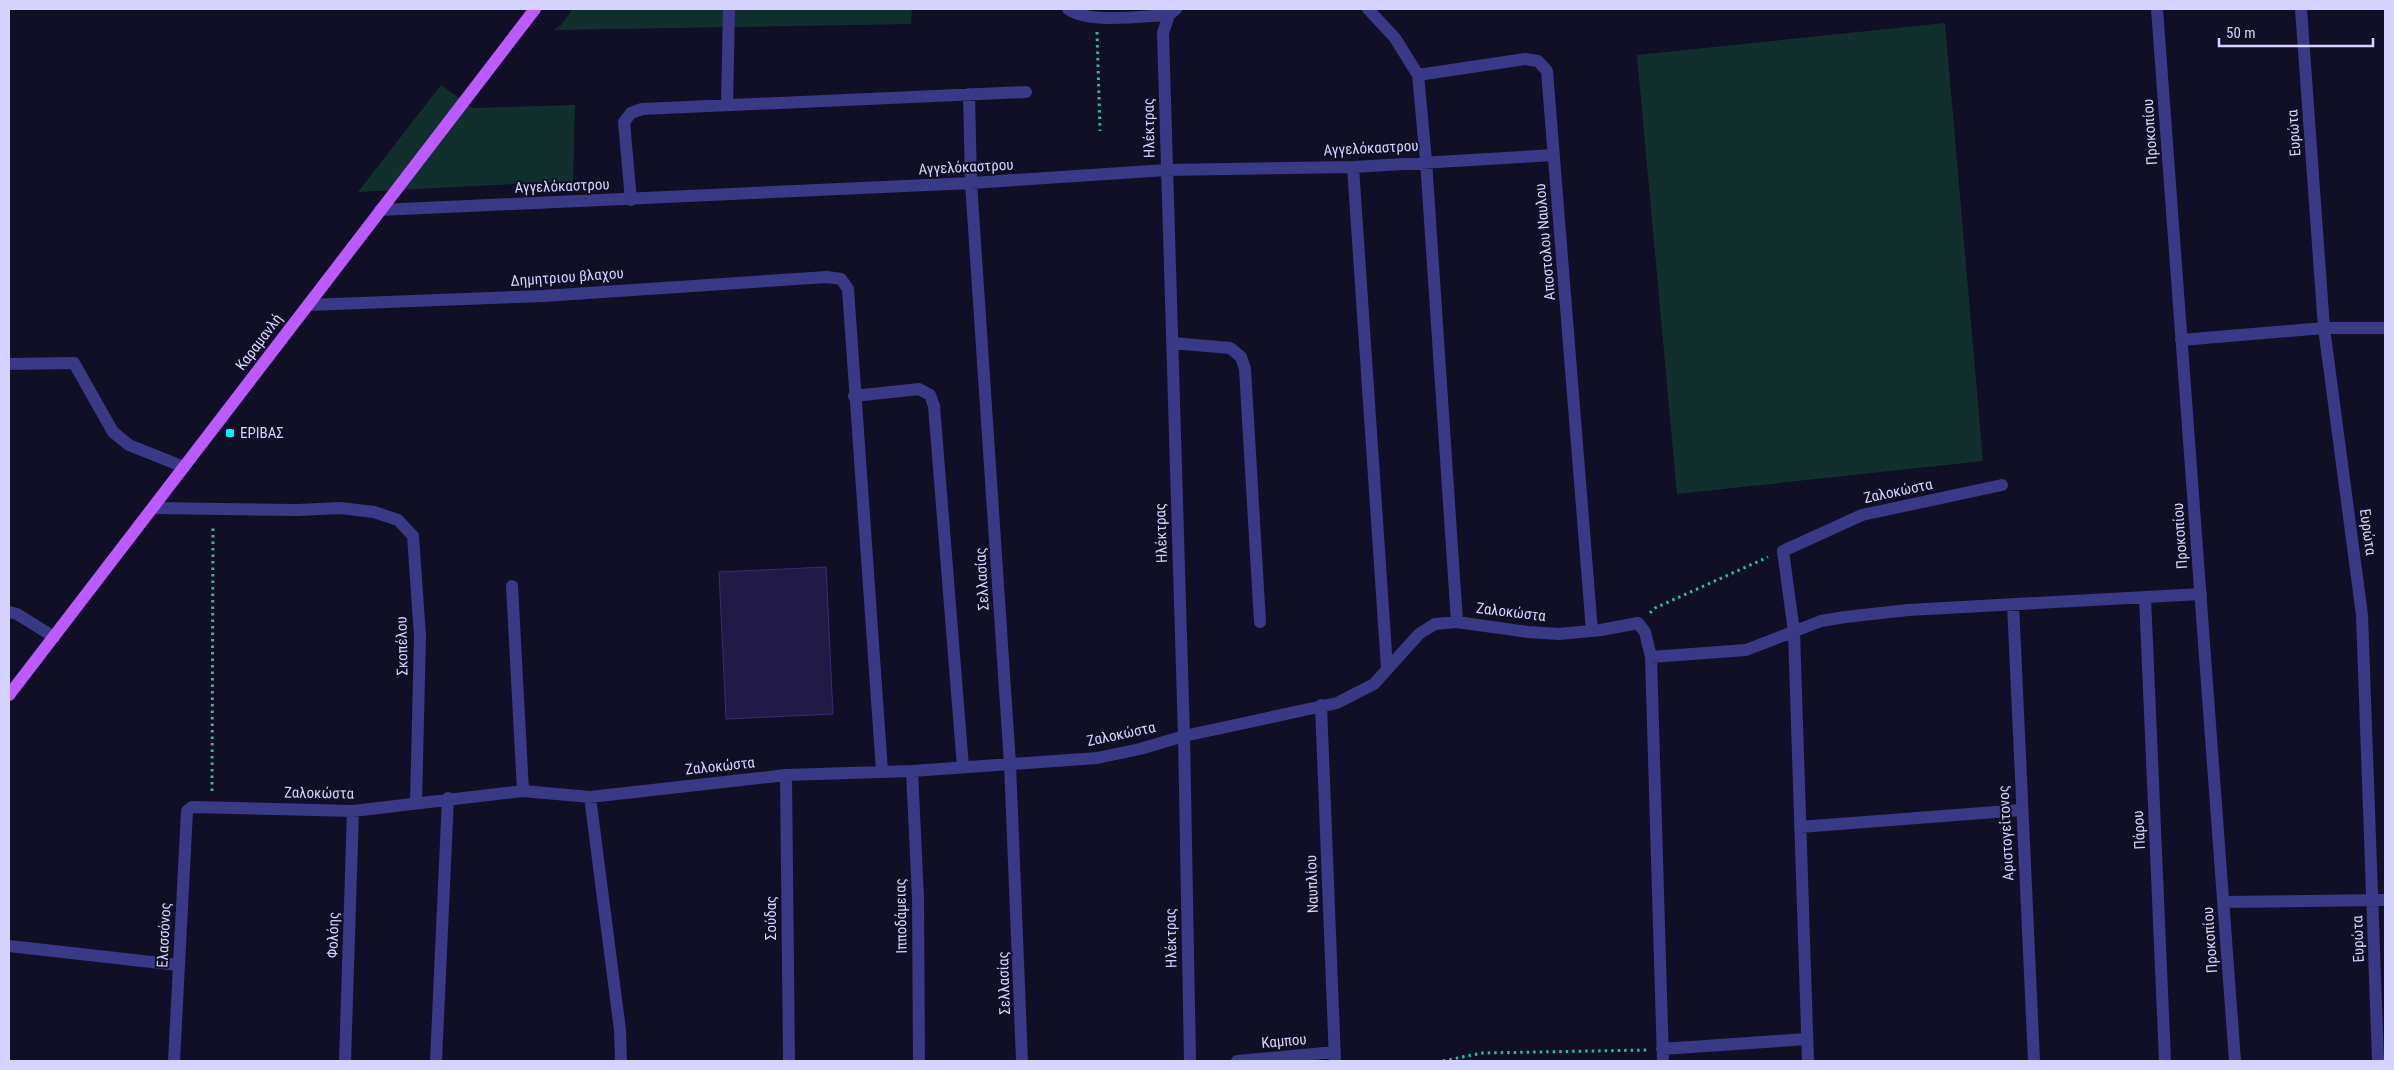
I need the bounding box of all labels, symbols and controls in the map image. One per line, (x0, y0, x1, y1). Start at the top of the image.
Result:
scale bar (2219, 15, 2373, 47)
text: 50 m (2226, 24, 2256, 42)
street label: Ηλέκτρας (1139, 98, 1159, 158)
street label: Προκοπίου (2139, 98, 2161, 166)
street label: Ευρώτα (2283, 108, 2305, 157)
street label: Αγγελόκαστρου (1323, 137, 1419, 159)
street label: Αγγελόκαστρου (918, 156, 1014, 178)
street label: Αγγελόκαστρου (514, 175, 610, 197)
street label: Αποστολου Ναυλου (1531, 183, 1559, 301)
street label: Δημητριου βλαχου (510, 264, 624, 290)
street label: Καραμανλή (232, 310, 286, 374)
place label: ΕΡΙΒΑΣ (240, 424, 284, 442)
marker: ΕΡΙΒΑΣ (224, 427, 236, 439)
street label: Ζαλοκώστα (1862, 475, 1935, 507)
street label: Προκοπίου (2169, 502, 2191, 570)
street label: Ηλέκτρας (1151, 503, 1171, 563)
street label: Ευρώτα (2356, 508, 2380, 557)
street label: Σελλασίας (971, 547, 993, 611)
street label: Ζαλοκώστα (1475, 599, 1547, 625)
street label: Σκοπέλου (392, 616, 412, 676)
street label: Ζαλοκώστα (1085, 718, 1158, 750)
street label: Ζαλοκώστα (684, 753, 756, 779)
street label: Ζαλοκώστα (284, 783, 355, 803)
street label: Αριστογείτονος (1995, 785, 2017, 881)
street label: Πάρου (2129, 810, 2149, 850)
street label: Ναυπλίου (1302, 855, 1322, 913)
street label: Ιπποδάμειας (891, 878, 911, 954)
street label: Σούδας (762, 896, 780, 940)
street label: Ελασσόνος (153, 902, 175, 968)
street label: Προκοπίου (2199, 906, 2221, 974)
street label: Ηλέκτρας (1161, 908, 1181, 968)
street label: Φολόης (323, 912, 343, 958)
street label: Ευρώτα (2348, 915, 2368, 963)
street label: Σελλασίας (994, 951, 1014, 1015)
street label: Καμπου (1261, 1030, 1307, 1052)

